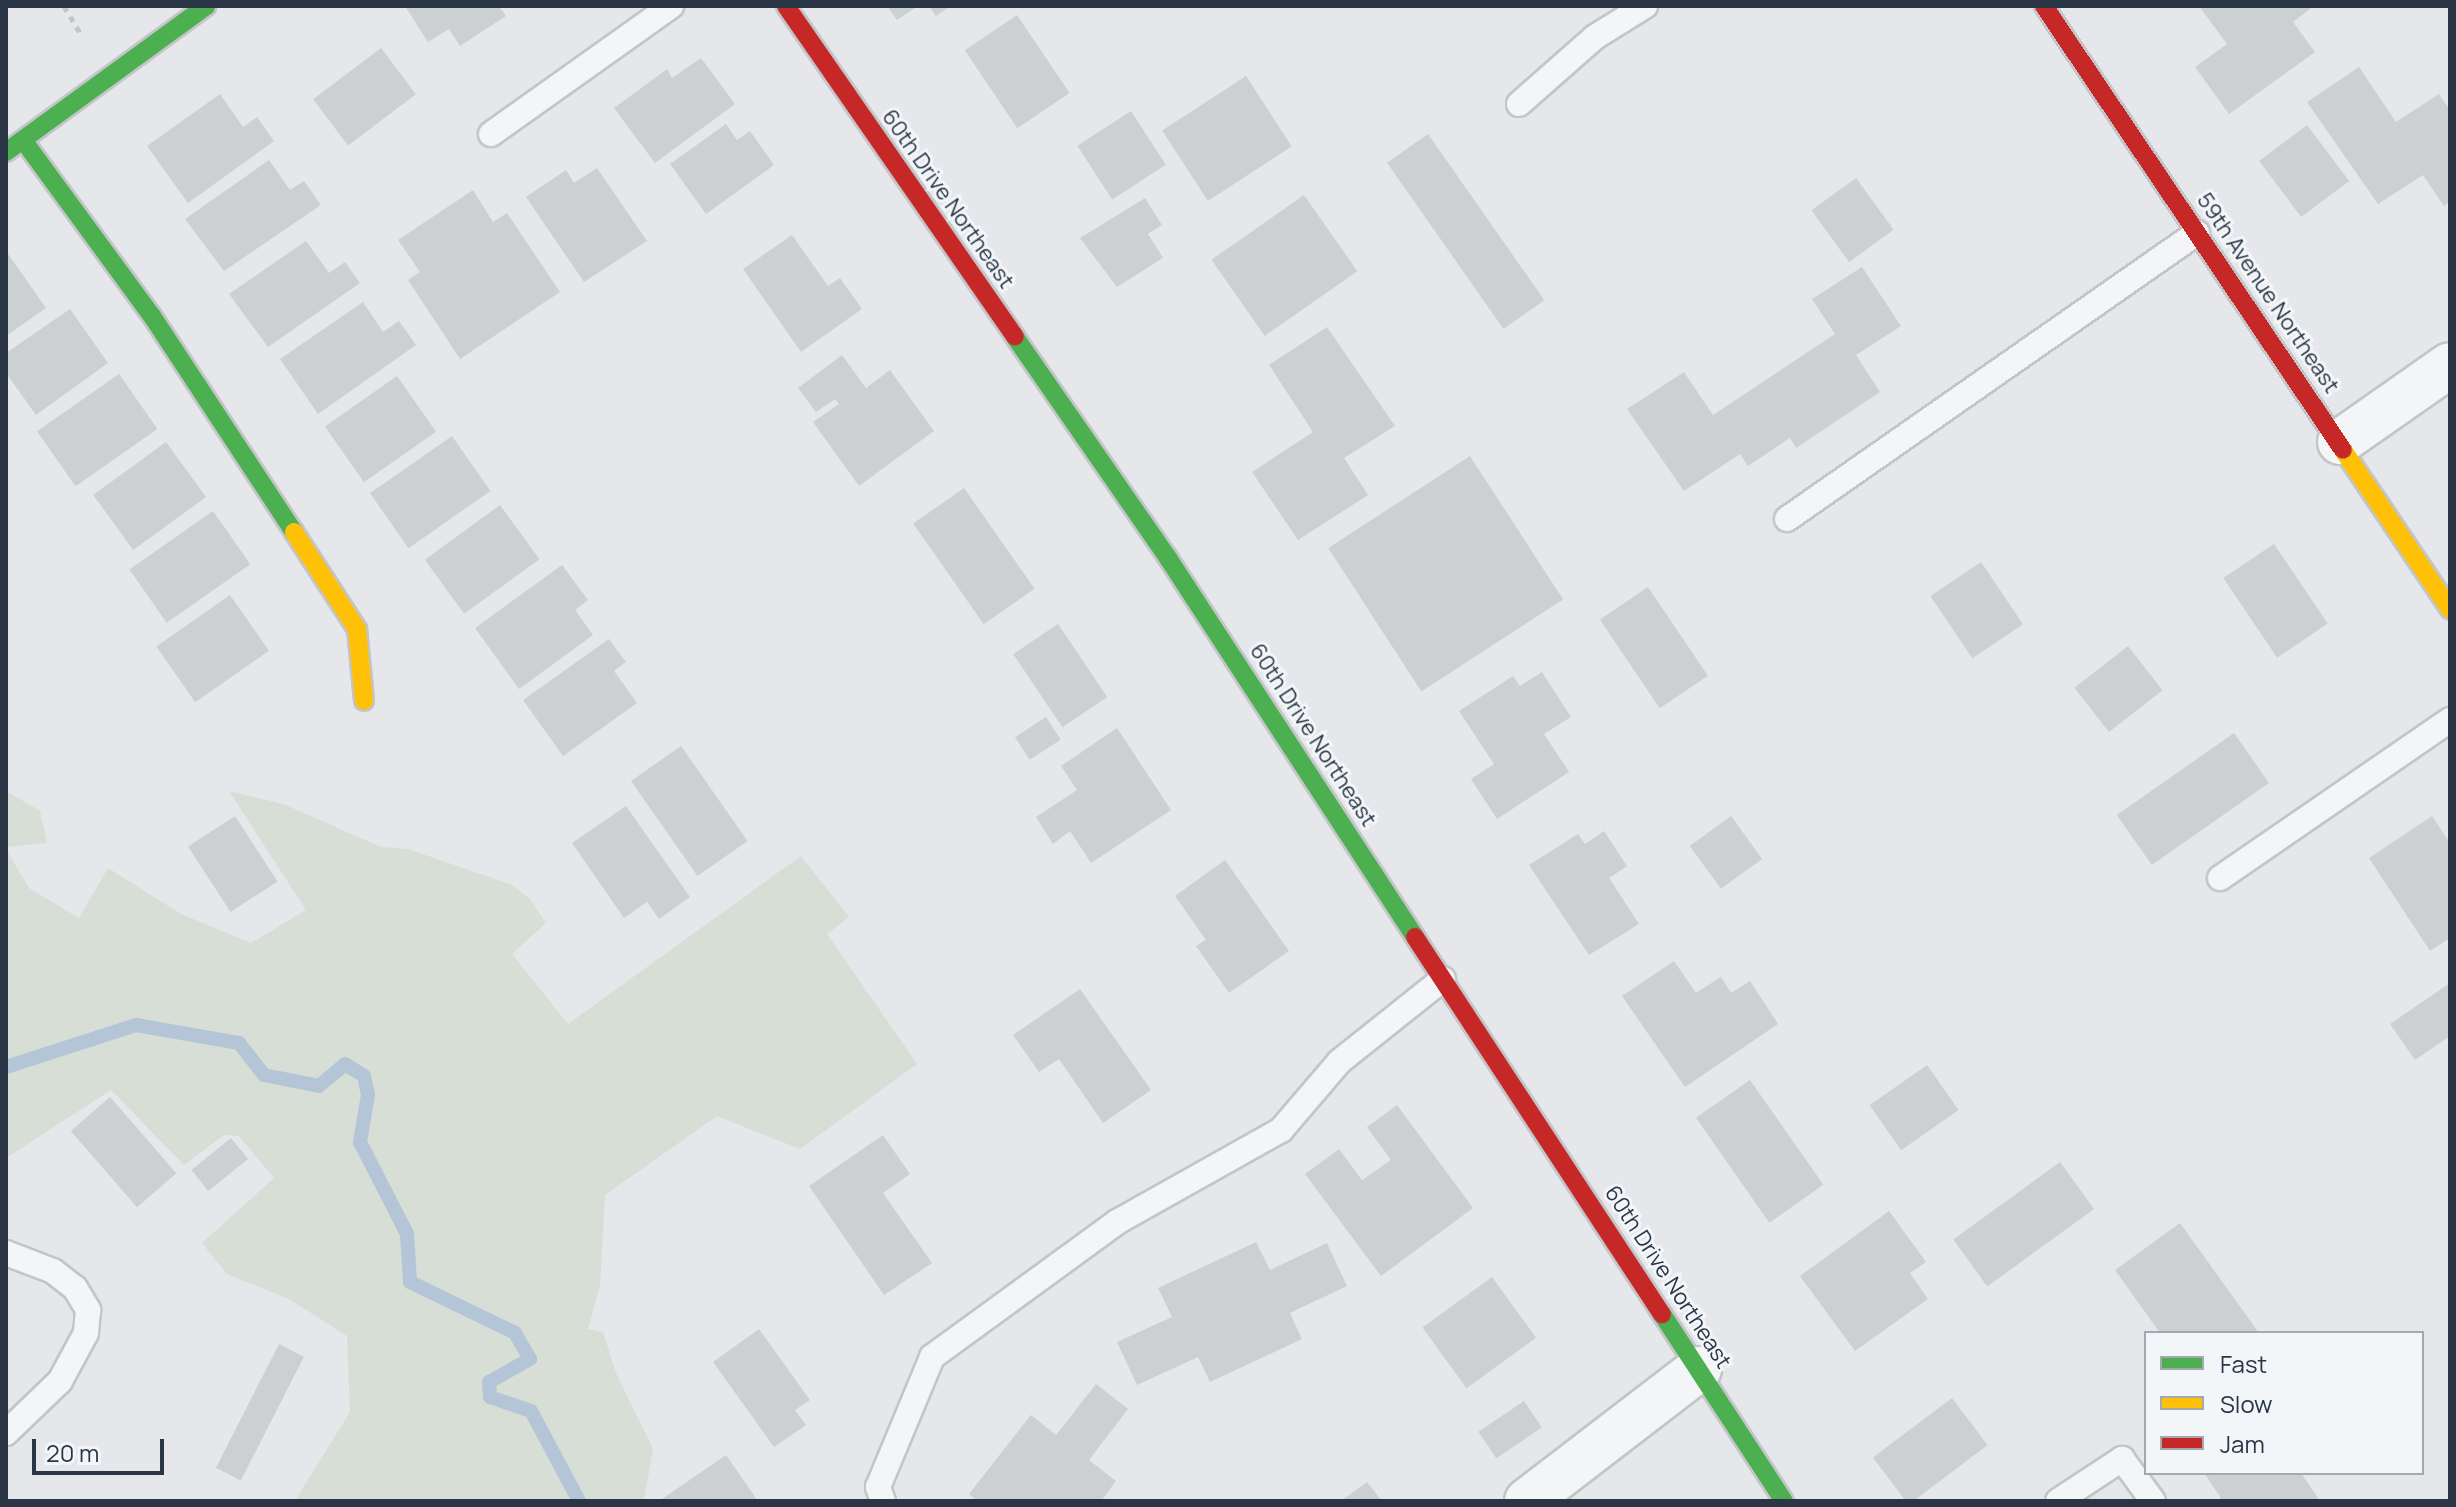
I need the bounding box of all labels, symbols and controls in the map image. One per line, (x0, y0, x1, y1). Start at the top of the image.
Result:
street label: 60th Drive Northeast (876, 104, 1020, 294)
street label: 59th Avenue Northeast (2191, 188, 2345, 398)
street label: 60th Drive Northeast (1244, 639, 1382, 831)
street label: 60th Drive Northeast (1599, 1181, 1737, 1373)
legend (2144, 1331, 2424, 1475)
text: Fast (2220, 1347, 2267, 1380)
text: Slow (2220, 1387, 2273, 1420)
scale bar (36, 1423, 168, 1473)
text: Jam (2220, 1427, 2265, 1460)
text: 20 m (46, 1436, 99, 1469)

